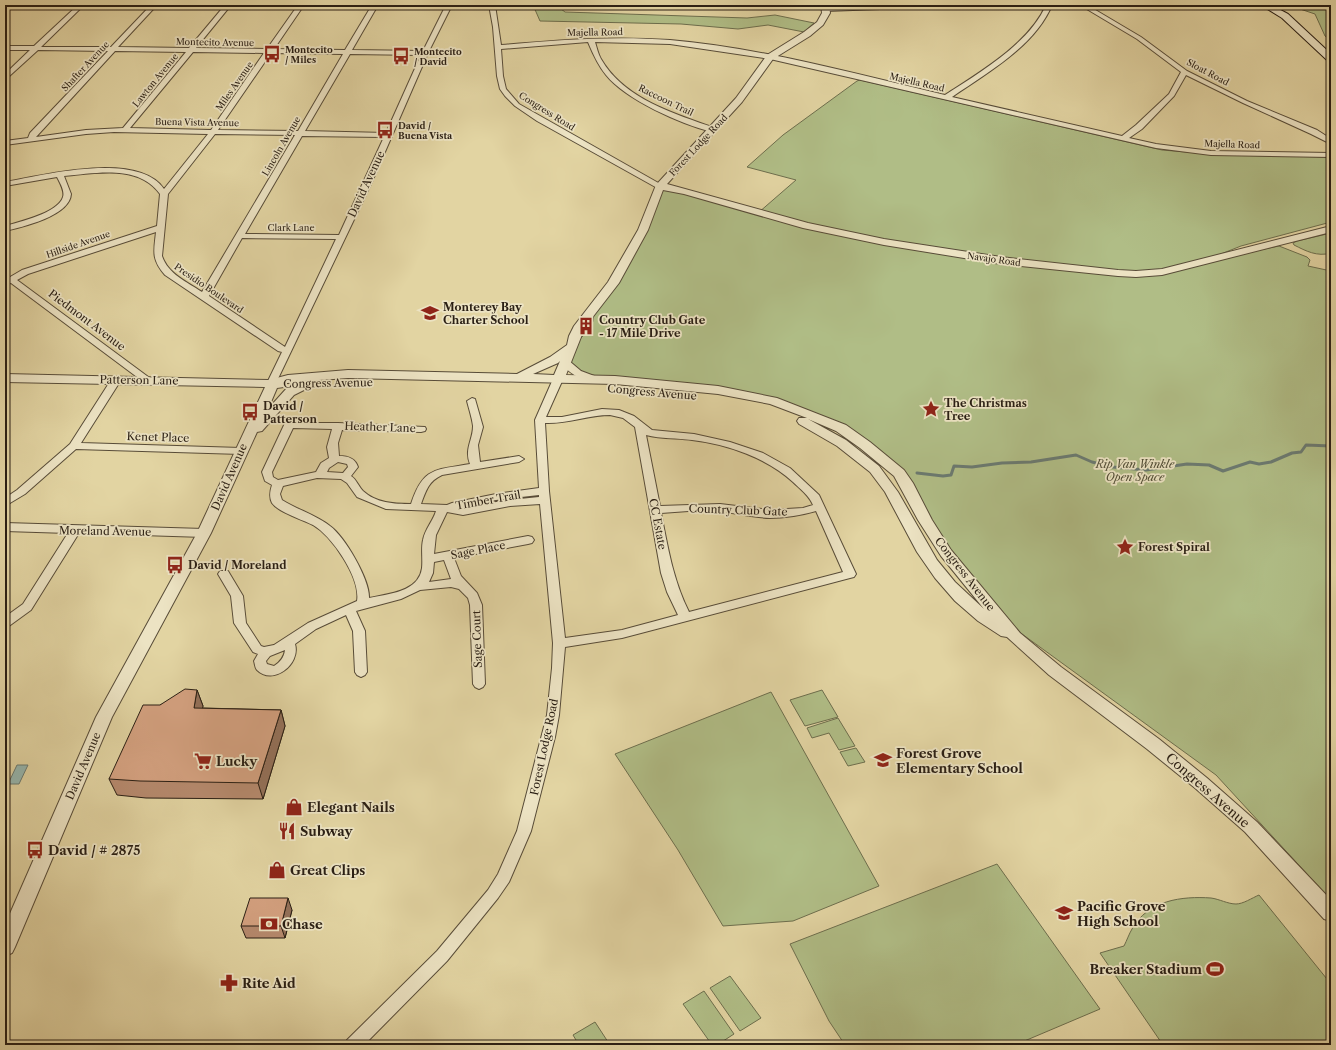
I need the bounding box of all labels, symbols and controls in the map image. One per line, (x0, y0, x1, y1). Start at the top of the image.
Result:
street label: Majella Road (567, 26, 624, 38)
street label: Montecito Avenue (176, 36, 254, 48)
street label: Shafter Avenue (59, 39, 111, 93)
bus stop icon: Montecito / Miles (262, 44, 282, 64)
place label: Montecito / Miles (285, 44, 333, 65)
bus stop icon: Montecito / David (391, 46, 411, 66)
place label: Montecito / David (414, 46, 462, 67)
street label: Lawton Avenue (130, 51, 180, 109)
street label: Sloat Road (1185, 56, 1231, 88)
street label: Miles Avenue (213, 59, 255, 113)
street label: Majella Road (888, 70, 946, 94)
street label: Raccoon Trail (637, 82, 696, 118)
street label: Congress Road (517, 89, 578, 133)
street label: Forest Lodge Road (667, 111, 730, 178)
street label: Lincoln Avenue (260, 114, 302, 178)
street label: Buena Vista Avenue (155, 116, 239, 128)
bus stop icon: David / Buena Vista (375, 120, 395, 140)
place label: David / Buena Vista (398, 120, 453, 141)
street label: Majella Road (1204, 138, 1261, 150)
street label: David Avenue (344, 148, 388, 220)
street label: Clark Lane (268, 222, 314, 233)
street label: Hillside Avenue (45, 228, 111, 260)
street label: Navajo Road (967, 250, 1022, 268)
street label: Presidio Boulevard (172, 261, 246, 315)
street label: Piedmont Avenue (46, 286, 128, 354)
place label: Monterey Bay Charter School (443, 300, 529, 327)
school or university icon: Monterey Bay Charter School (420, 303, 440, 323)
place label: Country Club Gate - 17 Mile Drive (599, 313, 706, 340)
building icon: Country Club Gate - 17 Mile Drive (576, 316, 596, 336)
street label: Patterson Lane (99, 372, 179, 388)
street label: Congress Avenue (283, 375, 373, 391)
street label: Congress Avenue (607, 381, 697, 403)
place label: The Christmas Tree (944, 396, 1027, 423)
place label: David / Patterson (263, 399, 318, 426)
place icon: The Christmas Tree (921, 399, 941, 419)
bus stop icon: David / Patterson (240, 402, 260, 422)
street label: Heather Lane (344, 419, 416, 435)
street label: Kenet Place (126, 429, 190, 445)
street label: David Avenue (208, 441, 250, 513)
park label: Rip Van Winkle Open Space (1095, 457, 1175, 484)
street label: Timber Trail (454, 487, 522, 513)
street label: CC Estate (646, 497, 670, 551)
street label: Country Club Gate (688, 501, 788, 519)
street label: Moreland Avenue (59, 523, 151, 539)
street label: Congress Avenue (932, 534, 998, 614)
place icon: Forest Spiral (1115, 537, 1135, 557)
street label: Sage Place (449, 538, 507, 562)
place label: Forest Spiral (1138, 540, 1210, 554)
bus stop icon: David / Moreland (165, 555, 185, 575)
place label: David / Moreland (188, 558, 287, 572)
street label: Sage Court (469, 610, 485, 668)
street label: Forest Lodge Road (527, 697, 561, 797)
street label: David Avenue (62, 730, 104, 802)
place label: Forest Grove Elementary School (896, 745, 1023, 776)
street label: Congress Avenue (1163, 749, 1253, 831)
school or university icon: Forest Grove Elementary School (873, 750, 893, 770)
supermarket icon: Lucky (193, 751, 213, 771)
place label: Lucky (216, 753, 258, 769)
shop icon: Elegant Nails (284, 797, 304, 817)
place label: Elegant Nails (307, 799, 395, 815)
restaurant icon: Subway (277, 821, 297, 841)
place label: Subway (300, 823, 354, 839)
bus stop icon: David / # 2875 (25, 840, 45, 860)
place label: David / # 2875 (48, 842, 140, 858)
shop icon: Great Clips (267, 860, 287, 880)
place label: Great Clips (290, 862, 365, 878)
place label: Pacific Grove High School (1077, 898, 1166, 929)
school or university icon: Pacific Grove High School (1054, 903, 1074, 923)
bank icon: Chase (259, 914, 279, 934)
place label: Chase (282, 916, 323, 932)
sports icon: Breaker Stadium (1205, 959, 1225, 979)
place label: Breaker Stadium (1089, 961, 1202, 977)
pharmacy icon: Rite Aid (219, 973, 239, 993)
place label: Rite Aid (242, 975, 296, 991)

